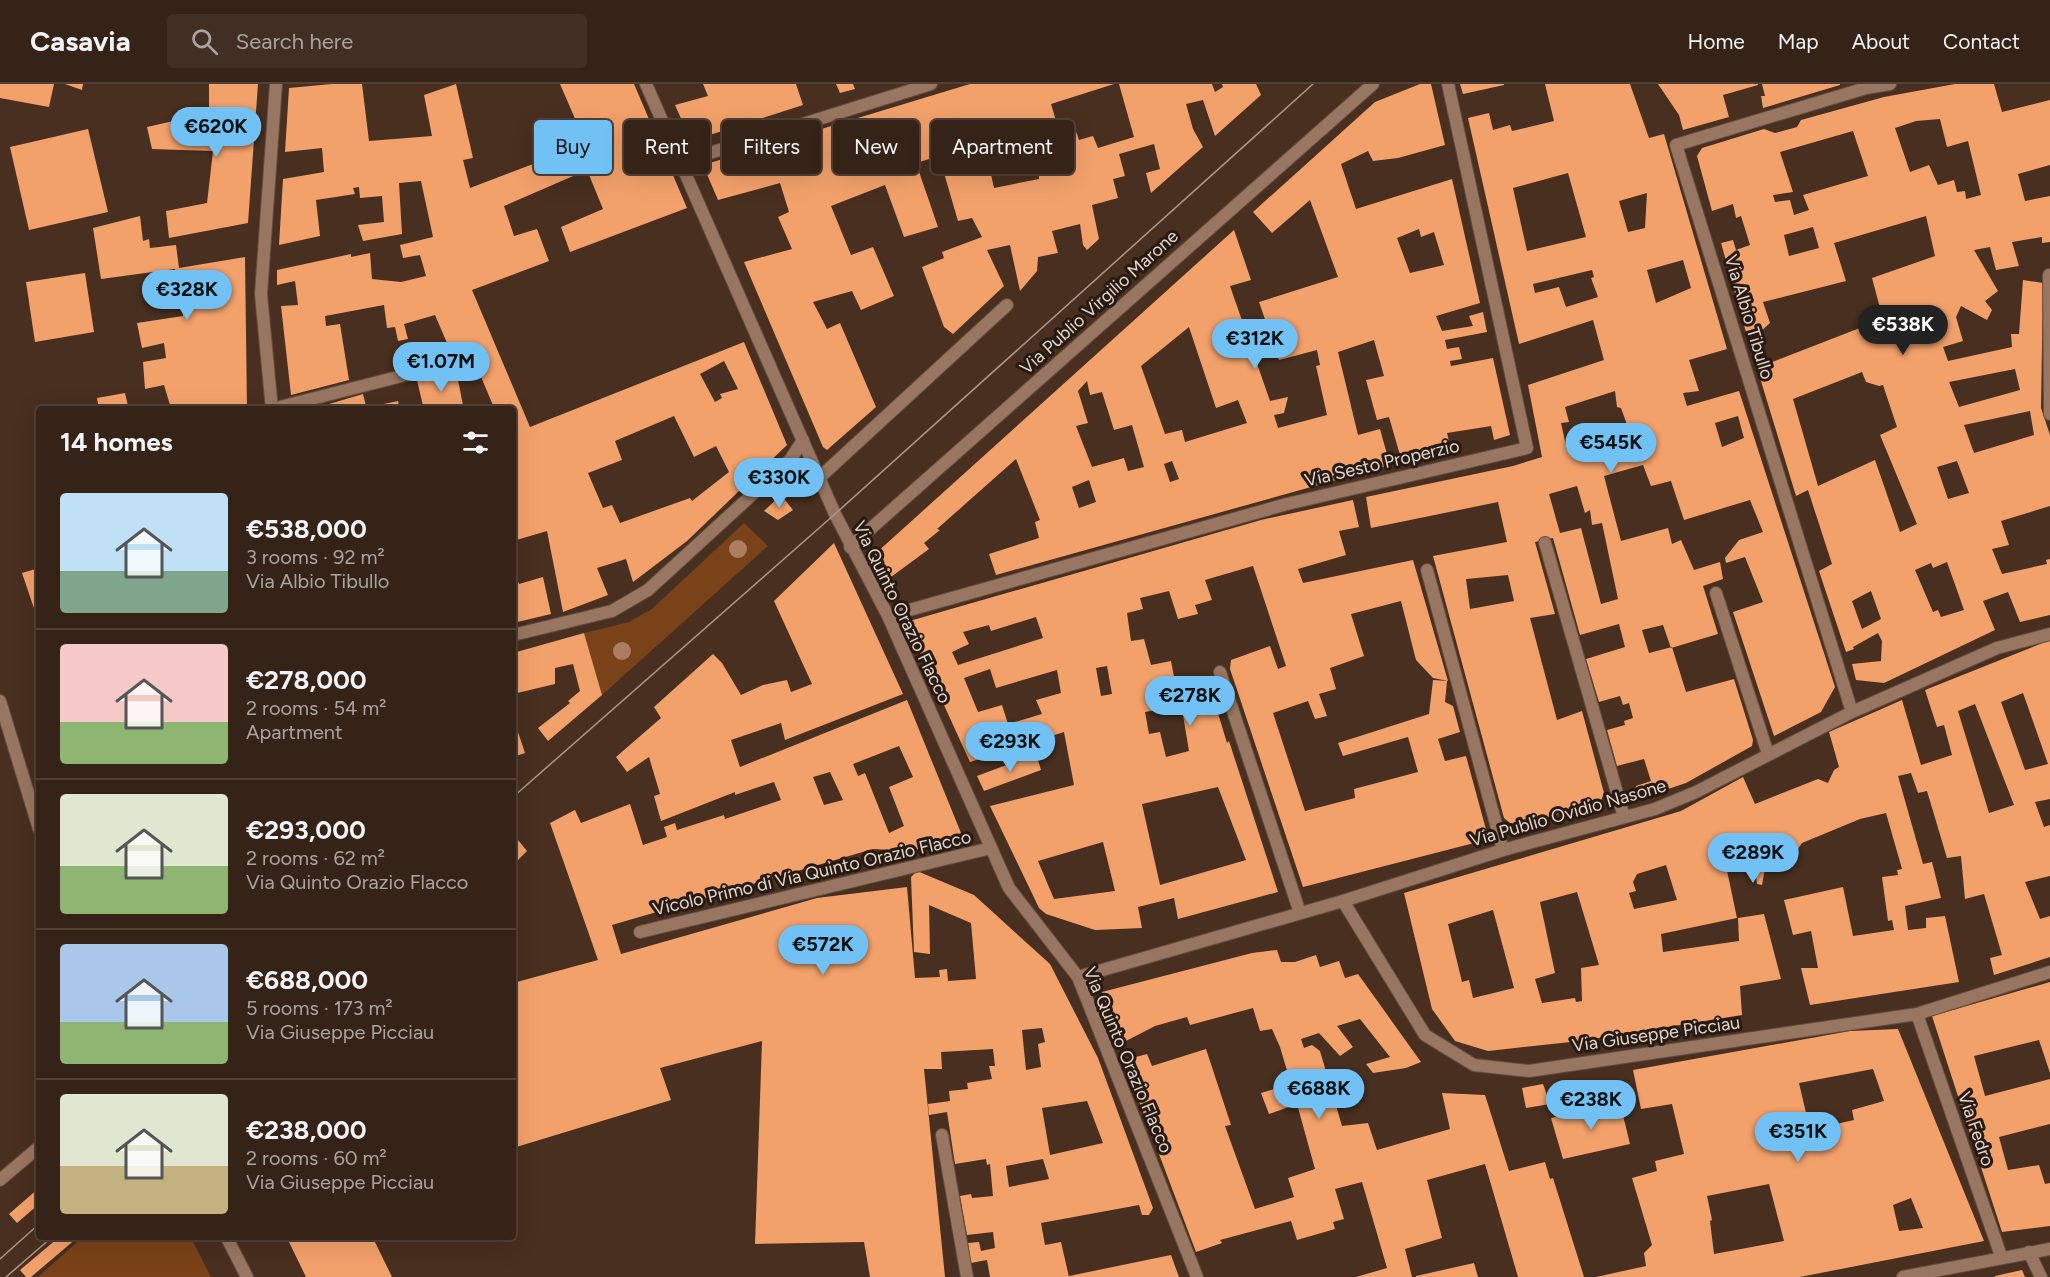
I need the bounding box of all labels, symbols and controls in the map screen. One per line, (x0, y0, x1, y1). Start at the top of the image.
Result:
search box (167, 14, 587, 68)
text: Casavia (30, 24, 131, 58)
icon: search (188, 25, 221, 58)
text: Search here (236, 28, 353, 55)
text: Home (1688, 29, 1745, 54)
text: Map (1778, 29, 1819, 54)
text: About (1852, 29, 1910, 54)
text: Contact (1943, 29, 2020, 54)
pin: €620K (174, 107, 258, 158)
text: €620K (184, 114, 248, 138)
chip: Buy (534, 120, 612, 174)
chip: Rent (624, 120, 710, 174)
chip: Filters (722, 120, 821, 174)
chip: New (833, 120, 919, 174)
chip: Apartment (931, 120, 1074, 174)
street label: Via Publio Virgilio Marone (1015, 225, 1183, 379)
street label: Via Albio Tibullo (1720, 252, 1778, 382)
pin: €328K (145, 270, 229, 321)
text: €328K (156, 277, 218, 301)
pin: €538K (1861, 305, 1945, 356)
text: €538K (1872, 312, 1934, 336)
pin: €312K (1213, 319, 1297, 370)
text: €312K (1226, 326, 1284, 350)
pin: €1.07M (392, 342, 490, 393)
text: €1.07M (407, 349, 475, 373)
pin: €545K (1569, 423, 1653, 474)
text: 14 homes (60, 426, 173, 458)
icon: filters (459, 426, 492, 459)
text: €545K (1579, 430, 1643, 454)
street label: Via Sesto Properzio (1303, 435, 1461, 491)
pin: €330K (737, 458, 821, 509)
text: €330K (748, 465, 810, 489)
text: €538,000 (246, 513, 367, 545)
icon: home (108, 517, 180, 589)
street label: Via Quinto Orazio Flacco (848, 517, 956, 707)
text: 3 rooms · 92 m² (246, 545, 385, 569)
text: Via Albio Tibullo (246, 569, 389, 593)
text: €278,000 (246, 664, 367, 696)
icon: home (108, 668, 180, 740)
pin: €278K (1148, 676, 1232, 727)
text: €278K (1159, 683, 1221, 707)
text: 2 rooms · 54 m² (246, 696, 386, 720)
text: Apartment (246, 720, 343, 744)
pin: €293K (968, 722, 1052, 773)
text: €293K (979, 729, 1041, 753)
street label: Via Publio Ovidio Nasone (1467, 774, 1669, 852)
text: €293,000 (246, 814, 366, 846)
icon: home (108, 818, 180, 890)
street label: Vicolo Primo di Via Quinto Orazio Flacco (651, 826, 973, 920)
pin: €289K (1711, 833, 1795, 884)
text: €289K (1722, 840, 1784, 864)
text: 2 rooms · 62 m² (246, 846, 385, 870)
text: Via Quinto Orazio Flacco (246, 870, 468, 894)
pin: €572K (781, 925, 865, 976)
text: €572K (792, 932, 854, 956)
text: €688,000 (246, 964, 368, 996)
street label: Via Quinto Orazio Flacco (1079, 964, 1177, 1156)
icon: home (108, 968, 180, 1040)
text: 5 rooms · 173 m² (246, 996, 393, 1020)
street label: Via Giuseppe Picciau (1571, 1011, 1741, 1057)
text: Via Giuseppe Picciau (246, 1020, 434, 1044)
pin: €688K (1277, 1069, 1361, 1120)
text: €688K (1287, 1076, 1351, 1100)
pin: €238K (1549, 1080, 1633, 1131)
text: €238K (1560, 1087, 1622, 1111)
street label: Via Fedro (1953, 1089, 1999, 1169)
pin: €351K (1756, 1112, 1840, 1163)
text: €238,000 (246, 1114, 367, 1146)
icon: home (108, 1118, 180, 1190)
text: €351K (1769, 1119, 1827, 1143)
text: 2 rooms · 60 m² (246, 1146, 387, 1170)
text: Via Giuseppe Picciau (246, 1170, 434, 1194)

